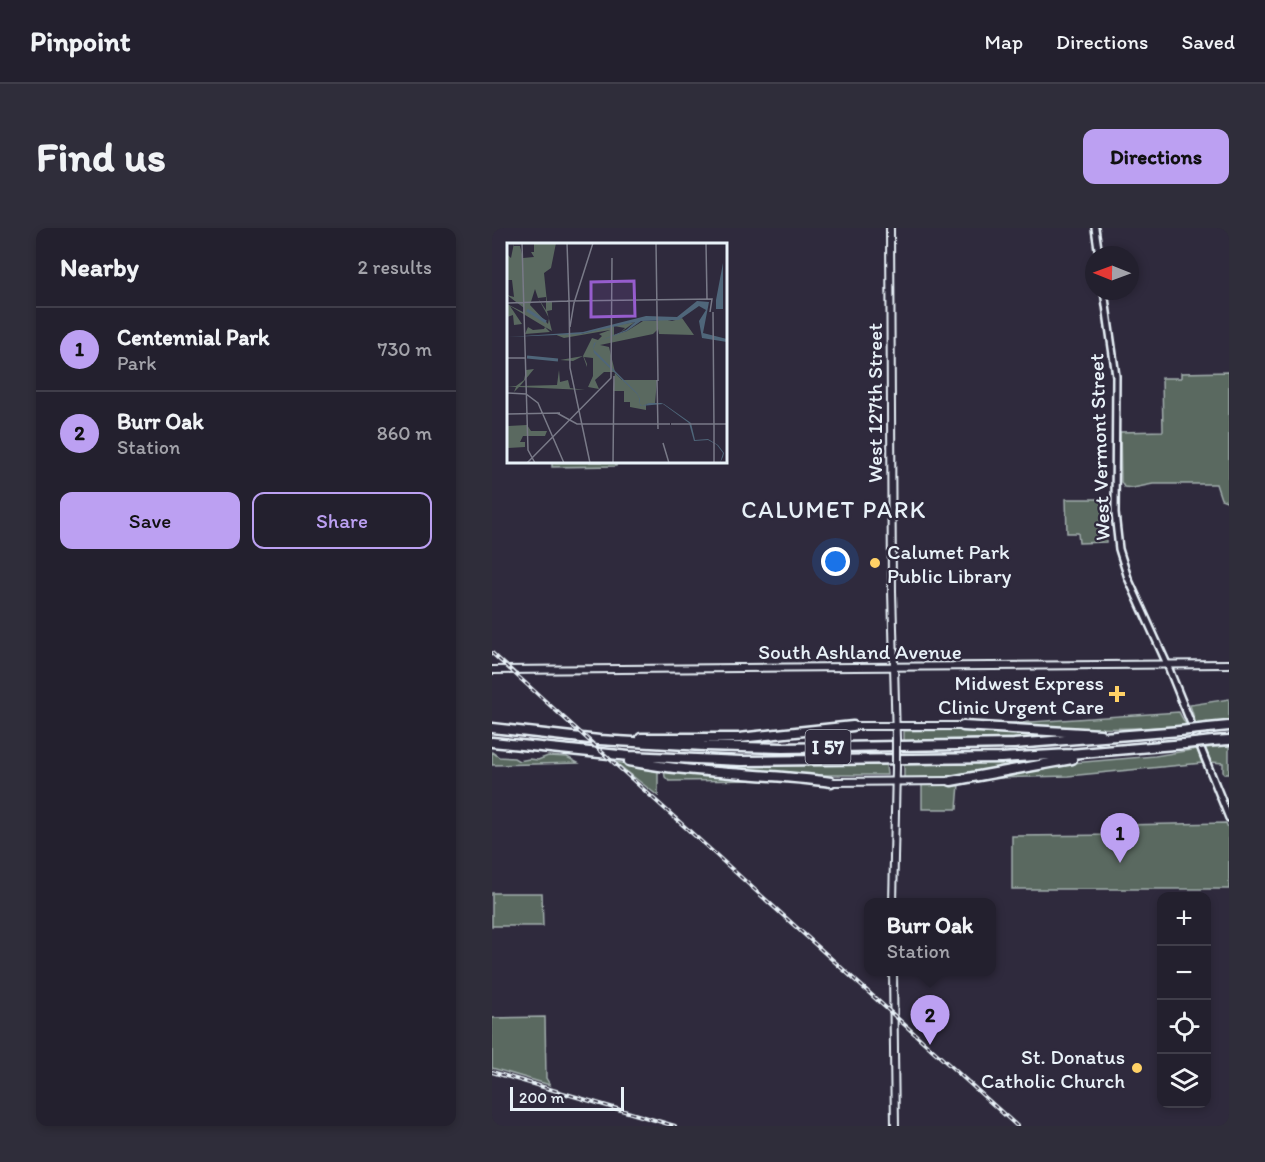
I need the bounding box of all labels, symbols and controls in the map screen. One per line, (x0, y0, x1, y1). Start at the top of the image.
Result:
text: Pinpoint (30, 24, 131, 58)
text: Map (985, 29, 1023, 54)
text: Directions (1056, 29, 1148, 54)
text: Saved (1181, 29, 1235, 54)
button: Directions (1083, 129, 1229, 184)
text: Find us (36, 131, 166, 182)
inset map (507, 243, 728, 464)
north arrow (1085, 246, 1139, 300)
text: Nearby (60, 251, 139, 283)
text: 2 results (358, 255, 432, 279)
street label: West 127th Street (862, 323, 887, 483)
text: Centennial Park (117, 324, 269, 351)
text: 1 (75, 337, 84, 361)
text: 730 m (378, 337, 432, 361)
text: Park (117, 351, 156, 375)
street label: West Vermont Street (1083, 353, 1115, 541)
text: Burr Oak (117, 408, 204, 435)
text: 2 (74, 421, 85, 445)
text: 860 m (377, 421, 432, 445)
text: Station (117, 435, 180, 459)
button: Save (60, 492, 240, 549)
button: Share (252, 492, 432, 549)
district label: CALUMET PARK (741, 495, 927, 524)
place label: Calumet Park Public Library (887, 539, 1011, 588)
your location (821, 547, 850, 576)
marker: Calumet Park Public Library (868, 556, 882, 570)
street label: South Ashland Avenue (758, 639, 962, 664)
place label: Midwest Express Clinic Urgent Care (938, 670, 1104, 719)
marker: Midwest Express Clinic Urgent Care (1108, 685, 1126, 703)
road number: I 57 (806, 730, 850, 764)
pin: 1 (1100, 814, 1140, 863)
map controls (1157, 892, 1211, 1108)
button: + (1157, 892, 1211, 946)
popup (864, 898, 996, 976)
text: Burr Oak (887, 912, 973, 939)
text: Station (887, 939, 950, 963)
button: − (1157, 946, 1211, 1000)
pin: 2 (910, 996, 950, 1045)
button: locate (1157, 1000, 1211, 1054)
place label: St. Donatus Catholic Church (981, 1044, 1125, 1093)
button: layers (1157, 1054, 1211, 1108)
marker: St. Donatus Catholic Church (1130, 1061, 1144, 1075)
scale bar (510, 1084, 624, 1112)
text: 200 m (519, 1088, 564, 1107)

